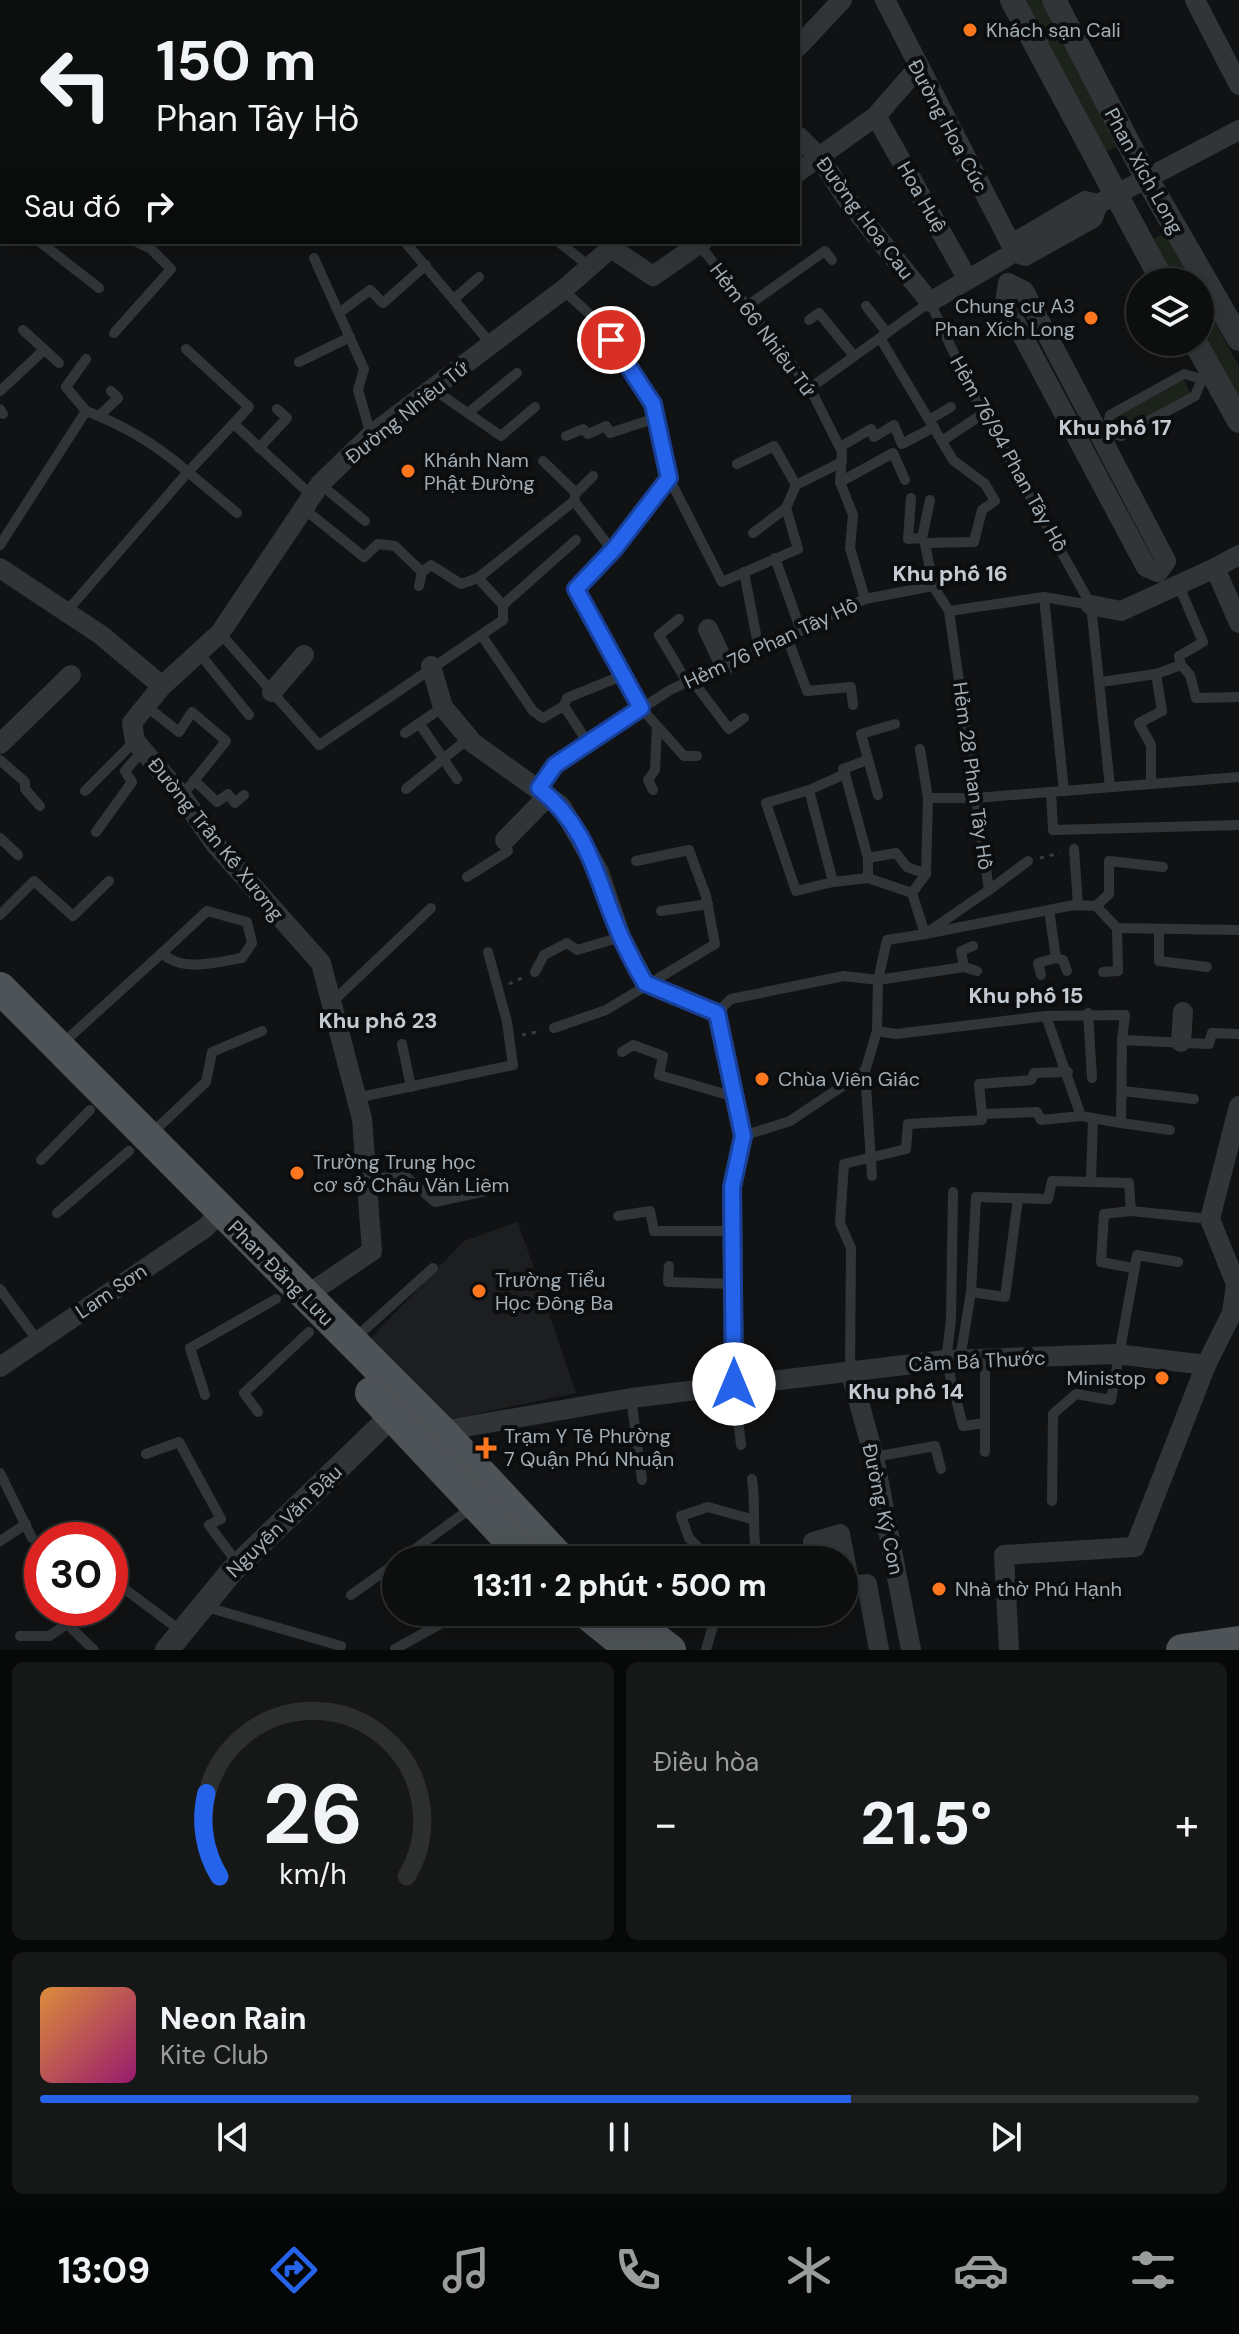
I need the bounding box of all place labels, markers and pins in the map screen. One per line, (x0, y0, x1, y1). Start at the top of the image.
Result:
place label: Khách sạn Cali (986, 17, 1121, 43)
marker: Khách sạn Cali (961, 21, 979, 39)
place label: Chung cư A3 Phan Xích Long (935, 293, 1075, 342)
pin (577, 306, 645, 374)
marker: Chung cư A3 Phan Xích Long (1082, 309, 1100, 327)
place label: Khánh Nam Phật Đường (424, 447, 535, 496)
marker: Khánh Nam Phật Đường (399, 462, 417, 480)
place label: Chùa Viên Giác (778, 1066, 920, 1092)
marker: Chùa Viên Giác (753, 1070, 771, 1088)
place label: Trường Trung học cơ sở Châu Văn Liêm (313, 1149, 509, 1198)
marker: Trường Trung học cơ sở Châu Văn Liêm (288, 1164, 306, 1182)
place label: Trường Tiểu Học Đông Ba (495, 1267, 613, 1316)
marker: Trường Tiểu Học Đông Ba (470, 1282, 488, 1300)
place label: Ministop (1067, 1365, 1146, 1391)
marker: Ministop (1153, 1369, 1171, 1387)
place label: Trạm Y Tế Phường 7 Quận Phú Nhuận (504, 1423, 674, 1472)
marker: Trạm Y Tế Phường 7 Quận Phú Nhuận (475, 1437, 497, 1459)
place label: Nhà thờ Phú Hạnh (955, 1576, 1122, 1602)
marker: Nhà thờ Phú Hạnh (930, 1580, 948, 1598)

